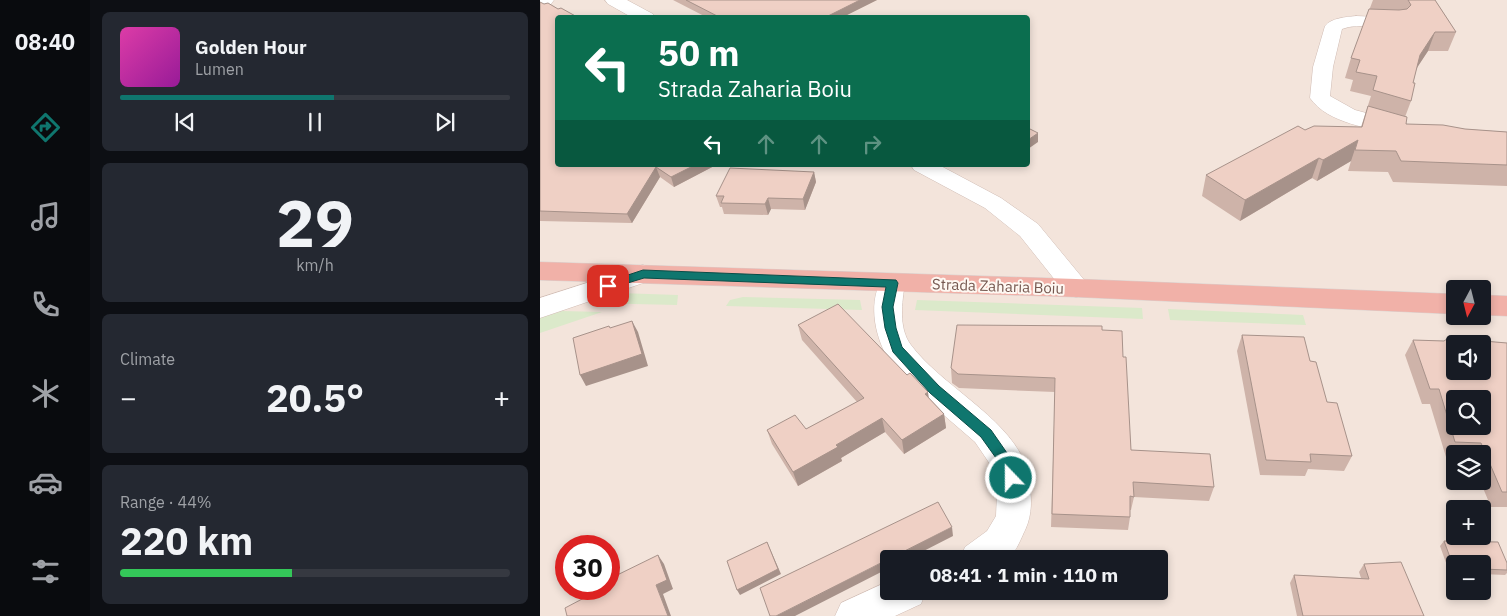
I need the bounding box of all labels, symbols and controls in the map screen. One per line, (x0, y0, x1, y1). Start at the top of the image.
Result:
text: 08:40 (15, 27, 75, 56)
text: 50 m (658, 30, 740, 76)
text: Golden Hour (195, 35, 307, 59)
icon: left (575, 35, 640, 100)
text: Lumen (195, 59, 244, 79)
text: Strada Zaharia Boiu (658, 74, 852, 103)
icon: previous (171, 108, 199, 136)
icon: pause (301, 108, 329, 136)
icon: next (431, 108, 459, 136)
icon: directions (28, 110, 63, 145)
icon: left (699, 130, 727, 158)
icon: ahead (752, 130, 780, 158)
icon: ahead (805, 130, 833, 158)
icon: right (858, 130, 886, 158)
text: 29 (276, 180, 354, 265)
icon: music (28, 199, 63, 234)
text: km/h (296, 255, 334, 275)
pin (587, 265, 629, 307)
icon: arrive (594, 272, 622, 300)
street label: Strada Zaharia Boiu (932, 274, 1064, 298)
north arrow (1446, 280, 1491, 325)
map controls (1446, 280, 1491, 600)
icon: phone (28, 287, 63, 322)
button: sound (1446, 335, 1491, 380)
text: Climate (120, 349, 175, 369)
text: 20.5° (266, 373, 364, 422)
icon: climate (28, 376, 63, 411)
text: − (120, 379, 137, 416)
text: + (493, 379, 510, 416)
button: search (1446, 390, 1491, 435)
button: layers (1446, 445, 1491, 490)
position arrow (984, 451, 1036, 503)
icon: car (28, 465, 63, 500)
text: Range · 44% (120, 492, 212, 512)
button: + (1446, 500, 1491, 545)
text: 220 km (120, 516, 253, 565)
speed limit sign: 30 (555, 535, 620, 600)
icon: filters (28, 554, 63, 589)
button: − (1446, 555, 1491, 600)
text: 08:41 · 1 min · 110 m (930, 563, 1118, 587)

